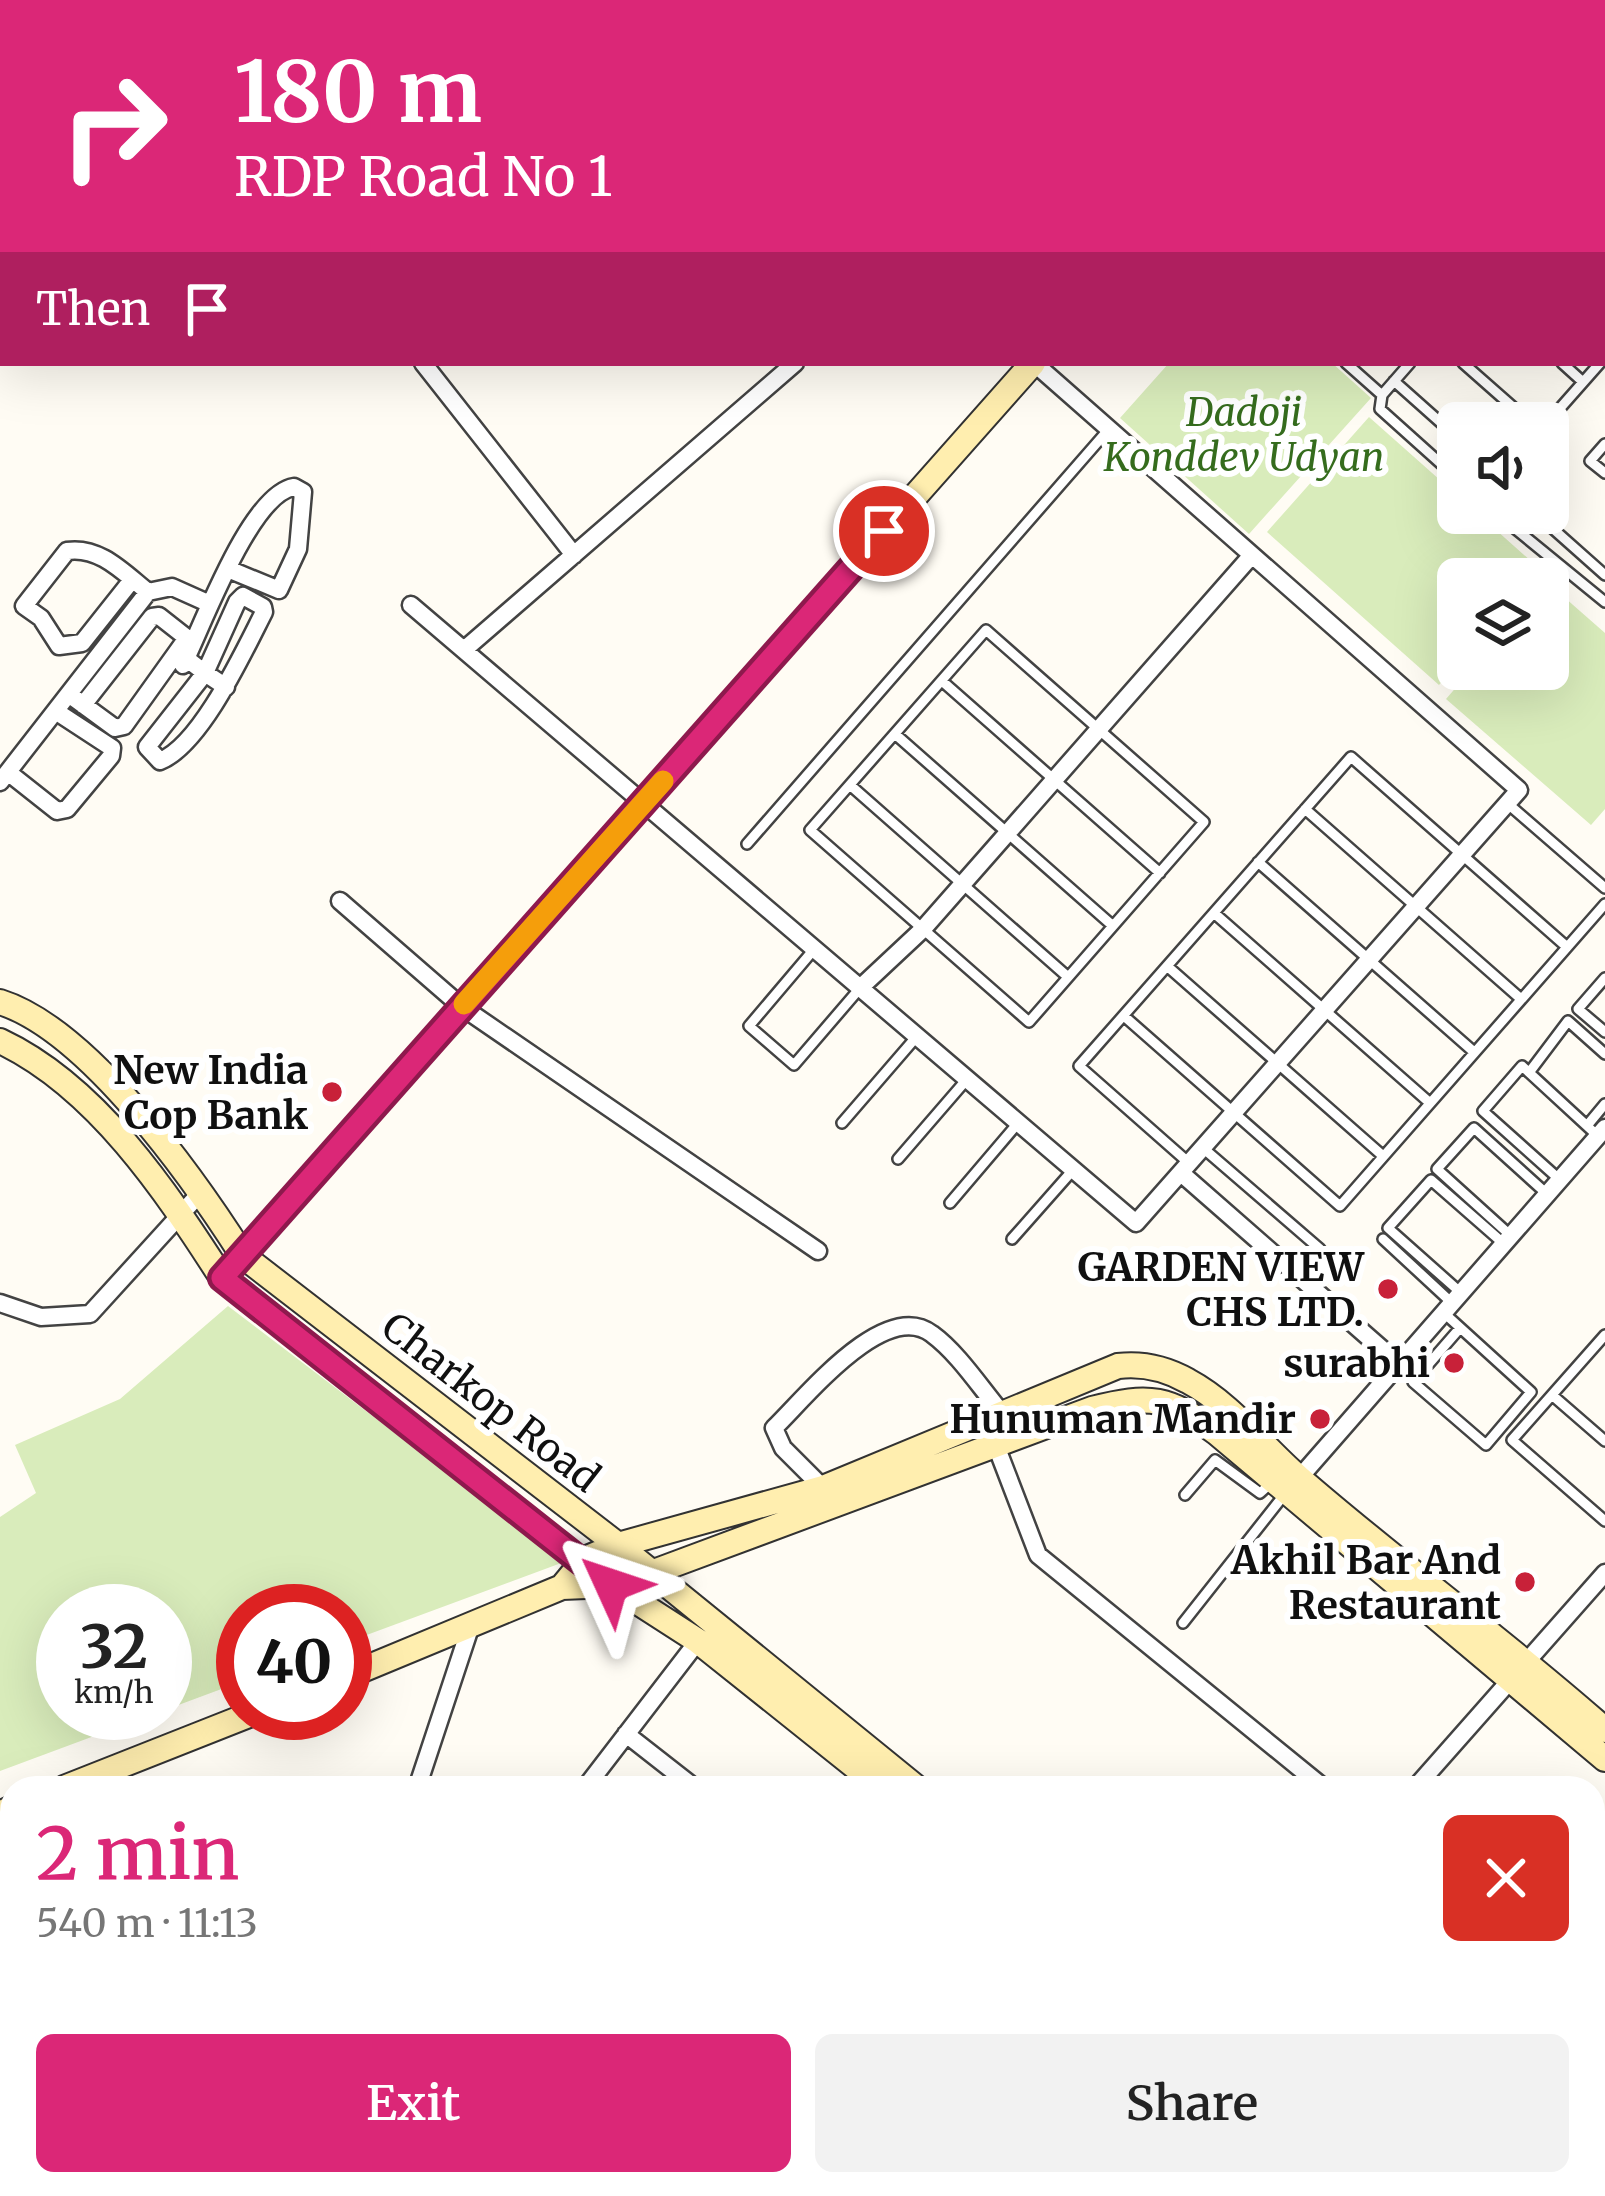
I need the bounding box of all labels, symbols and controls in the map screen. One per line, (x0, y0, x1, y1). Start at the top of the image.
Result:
text: 180 m (234, 39, 482, 145)
icon: right (36, 48, 192, 204)
text: RDP Road No 1 (234, 143, 612, 211)
icon: arrive (174, 276, 240, 342)
text: Then (36, 281, 150, 337)
park label: Dadoji Konddev Udyan (1103, 388, 1384, 482)
map controls (1437, 402, 1569, 690)
button: sound (1437, 402, 1569, 534)
pin (833, 480, 935, 582)
icon: arrive (851, 498, 917, 564)
button: layers (1437, 558, 1569, 690)
place label: New India Cop Bank (113, 1046, 309, 1140)
marker: New India Cop Bank (319, 1079, 345, 1105)
place label: GARDEN VIEW CHS LTD. (1077, 1243, 1365, 1337)
marker: GARDEN VIEW CHS LTD. (1375, 1276, 1401, 1302)
street label: Charkop Road (372, 1302, 609, 1503)
place label: surabhi (1283, 1339, 1430, 1388)
marker: surabhi (1441, 1350, 1467, 1376)
place label: Hunuman Mandir (950, 1395, 1296, 1444)
marker: Hunuman Mandir (1307, 1406, 1333, 1432)
position arrow (548, 1522, 674, 1648)
place label: Akhil Bar And Restaurant (1230, 1536, 1501, 1630)
marker: Akhil Bar And Restaurant (1512, 1569, 1538, 1595)
speed limit sign: 40 (216, 1584, 372, 1740)
text: 32 (80, 1609, 148, 1684)
text: km/h (74, 1673, 154, 1711)
text: 2 min (36, 1808, 239, 1899)
button: close (1443, 1815, 1569, 1941)
text: 540 m · 11:13 (36, 1899, 258, 1948)
button: Exit (36, 2034, 791, 2172)
button: Share (815, 2034, 1569, 2172)

